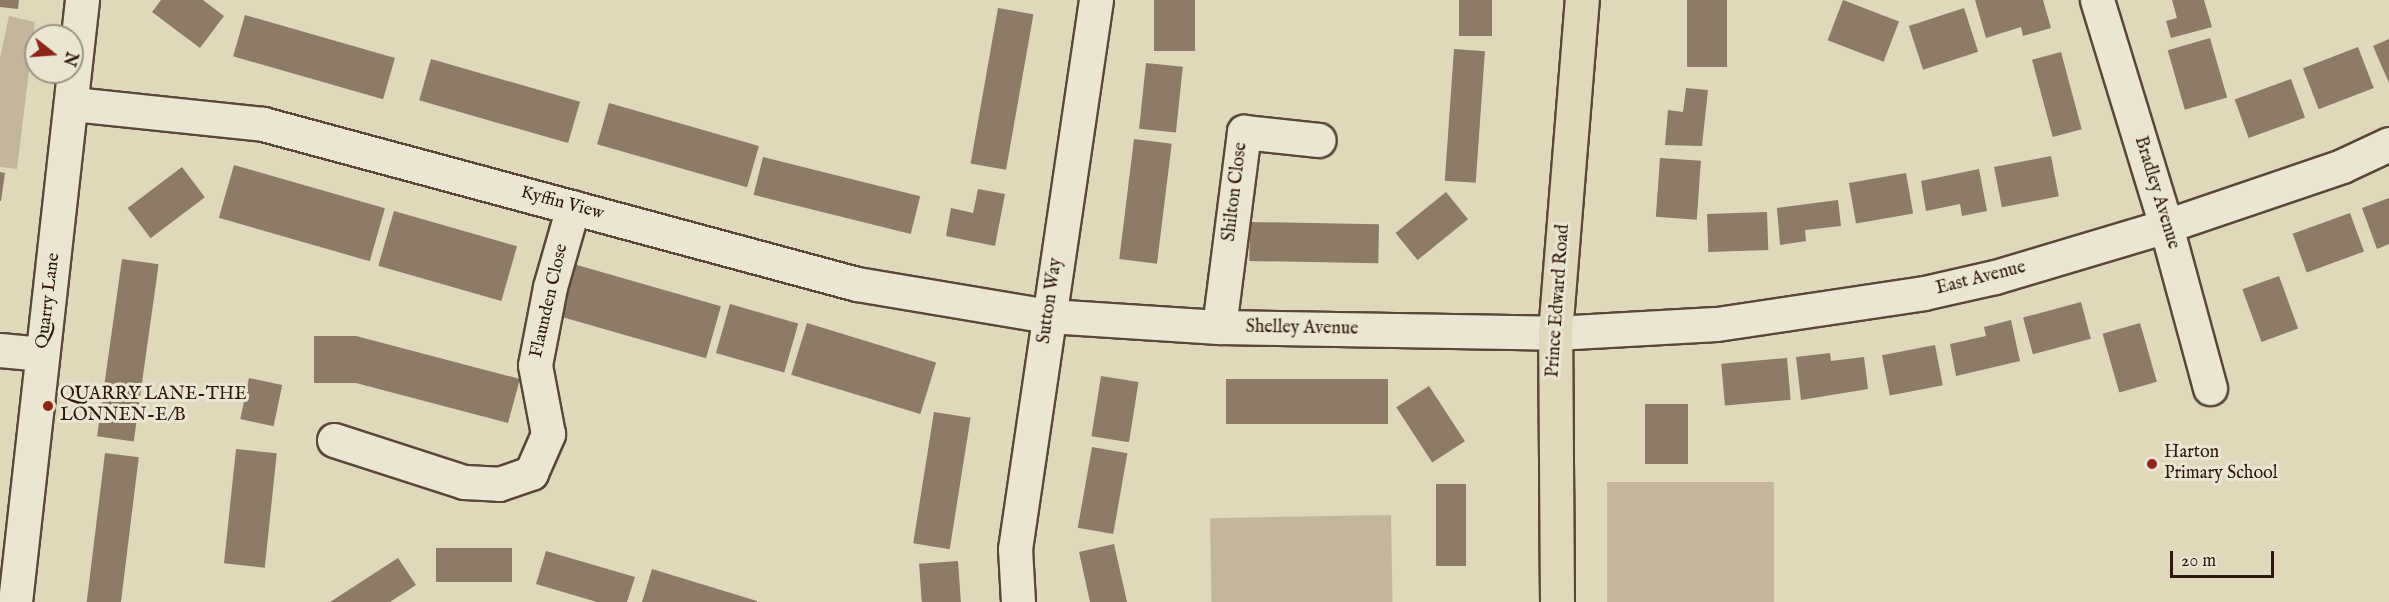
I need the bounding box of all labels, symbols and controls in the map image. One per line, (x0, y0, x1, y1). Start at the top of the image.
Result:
north arrow (24, 24, 84, 84)
text: N (58, 49, 81, 68)
street label: Bradley Avenue (2129, 134, 2183, 252)
street label: Shilton Close (1219, 141, 1253, 243)
street label: Kyffin View (518, 183, 606, 225)
street label: Prince Edward Road (1543, 224, 1575, 378)
street label: Flaunden Close (526, 242, 574, 360)
street label: Quarry Lane (32, 252, 66, 350)
street label: Sutton Way (1034, 257, 1068, 345)
street label: East Avenue (1934, 257, 2028, 301)
street label: Shelley Avenue (1245, 317, 1359, 341)
place label: QUARRY LANE-THE LONNEN-E/B (60, 385, 247, 428)
marker: QUARRY LANE-THE LONNEN-E/B (41, 399, 55, 413)
place label: Harton Primary School (2164, 443, 2278, 486)
marker: Harton Primary School (2145, 457, 2159, 471)
scale bar (2173, 539, 2276, 577)
text: 20 m (2181, 550, 2216, 573)

